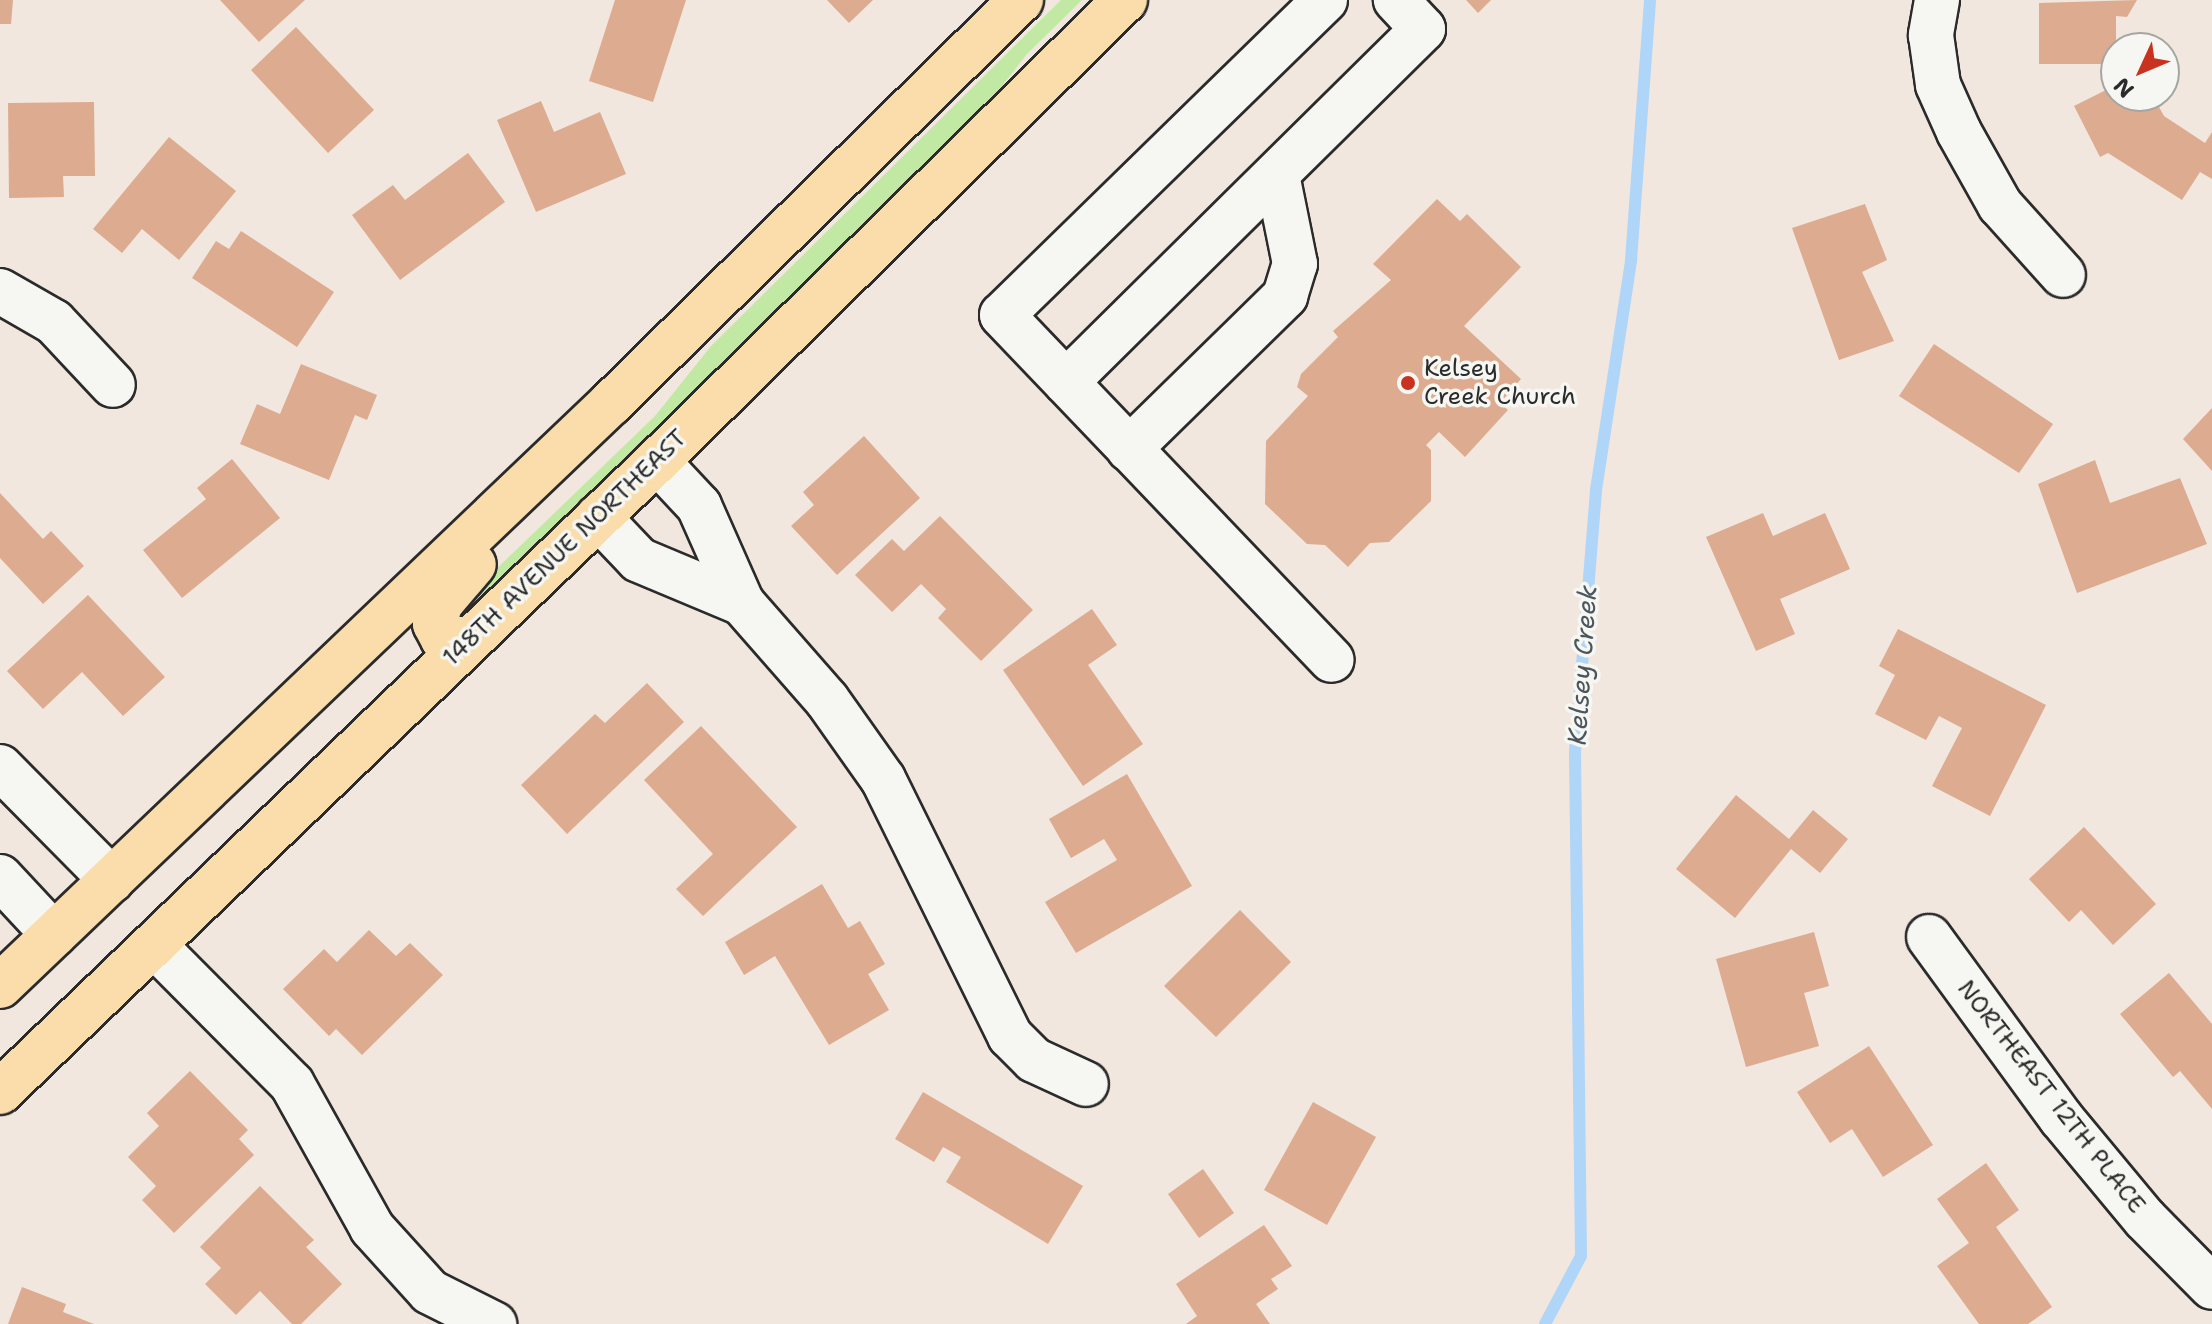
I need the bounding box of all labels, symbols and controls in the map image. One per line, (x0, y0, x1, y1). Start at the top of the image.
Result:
north arrow (2100, 32, 2180, 112)
text: N (2107, 71, 2140, 104)
place label: Kelsey Creek Church (1424, 355, 1576, 411)
marker: Kelsey Creek Church (1399, 374, 1417, 392)
street label: 148TH AVENUE NORTHEAST (437, 424, 693, 672)
water label: Kelsey Creek (1561, 584, 1603, 746)
street label: NORTHEAST 12TH PLACE (1951, 975, 2151, 1219)

